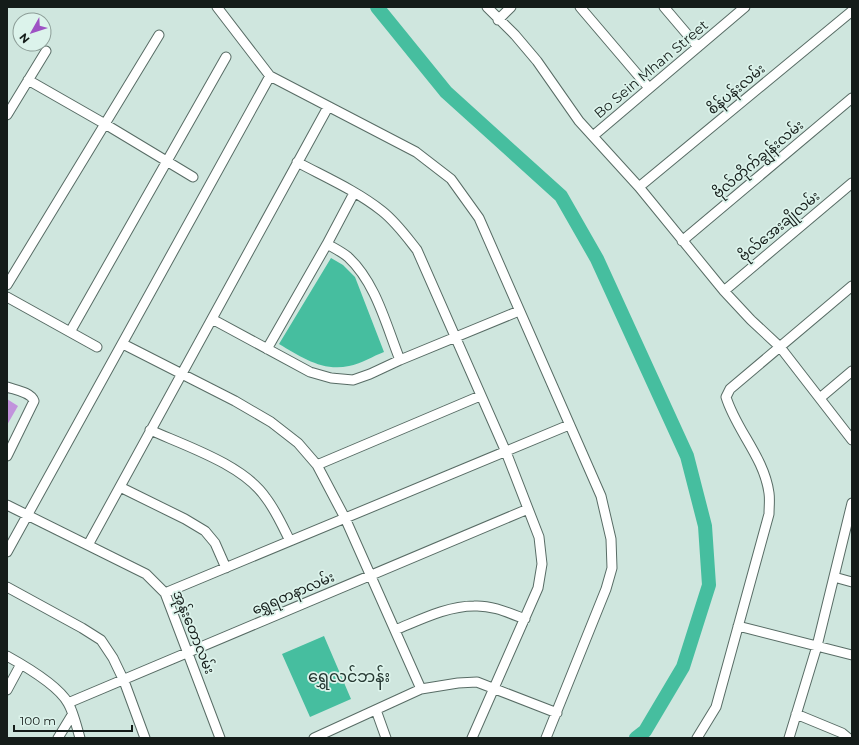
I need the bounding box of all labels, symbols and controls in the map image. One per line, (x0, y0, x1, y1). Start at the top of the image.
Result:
north arrow (12, 12, 52, 52)
street label: Bo Sein Mhan Street (590, 16, 712, 122)
text: N (16, 30, 32, 46)
street label: စိန်ပန်းလမ်း (703, 59, 770, 121)
street label: ဗိုလ်တိုက်ချွန်းလမ်း (708, 115, 810, 205)
street label: ဗိုလ်အေးချိုလမ်း (734, 186, 825, 267)
street label: ရွှေရတနာလမ်း (249, 567, 338, 621)
street label: အုန်းတောလမ်း (166, 587, 220, 678)
district label: ရွှေလင်ဘန်း (308, 665, 390, 690)
scale bar (14, 707, 132, 733)
text: 100 m (20, 713, 56, 728)

